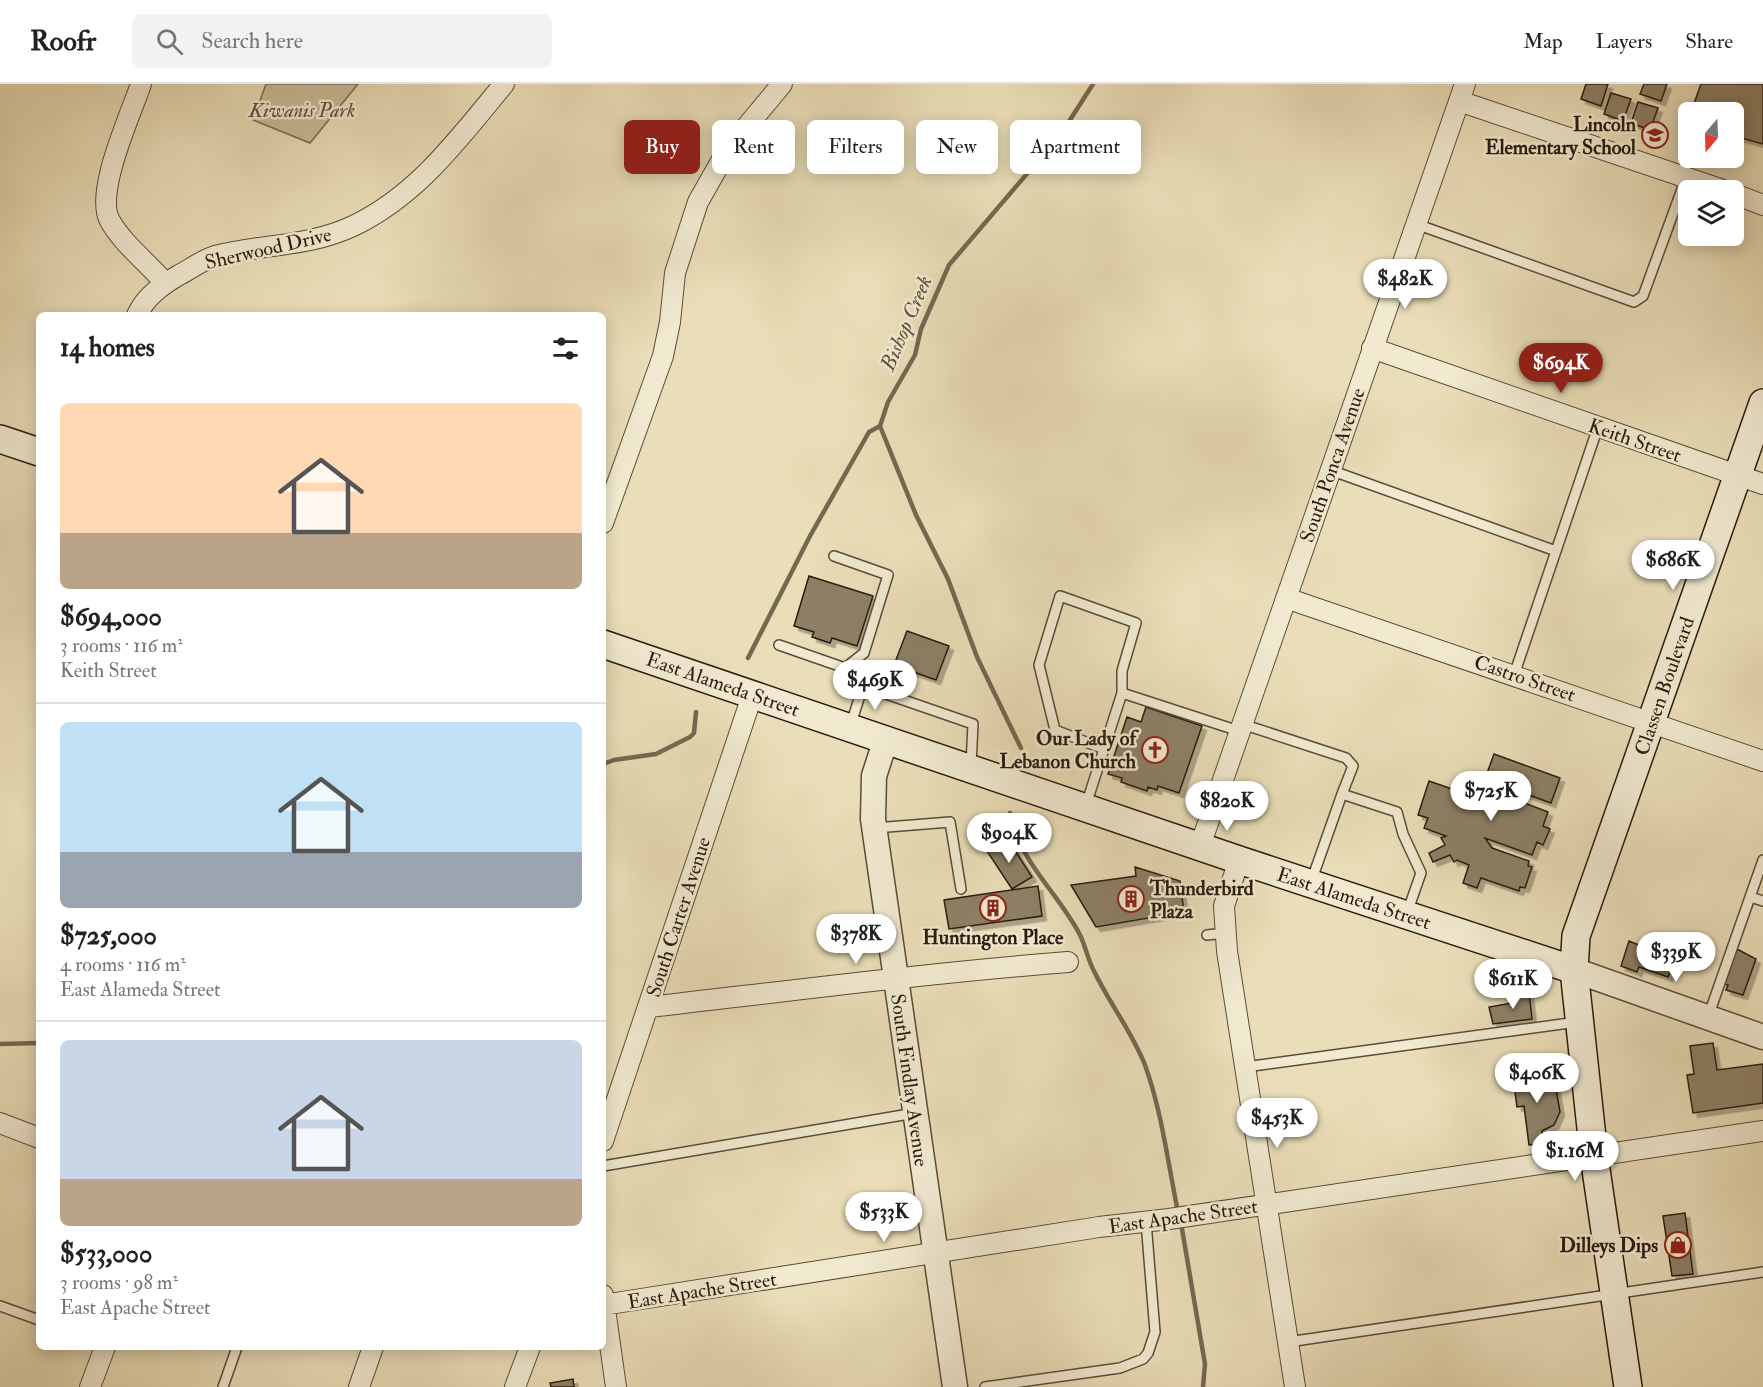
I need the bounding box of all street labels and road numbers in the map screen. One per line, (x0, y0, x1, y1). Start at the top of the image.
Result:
street label: Sherwood Drive (203, 222, 334, 275)
street label: South Ponca Avenue (1294, 385, 1371, 546)
street label: Keith Street (1585, 413, 1685, 468)
street label: Classen Boulevard (1629, 613, 1700, 759)
street label: East Alameda Street (643, 647, 803, 723)
street label: Castro Street (1471, 649, 1579, 708)
street label: South Carter Avenue (641, 834, 716, 1000)
street label: East Alameda Street (1274, 862, 1435, 935)
street label: South Findlay Avenue (885, 992, 934, 1168)
street label: East Apache Street (1107, 1194, 1260, 1240)
street label: East Apache Street (626, 1266, 779, 1316)

